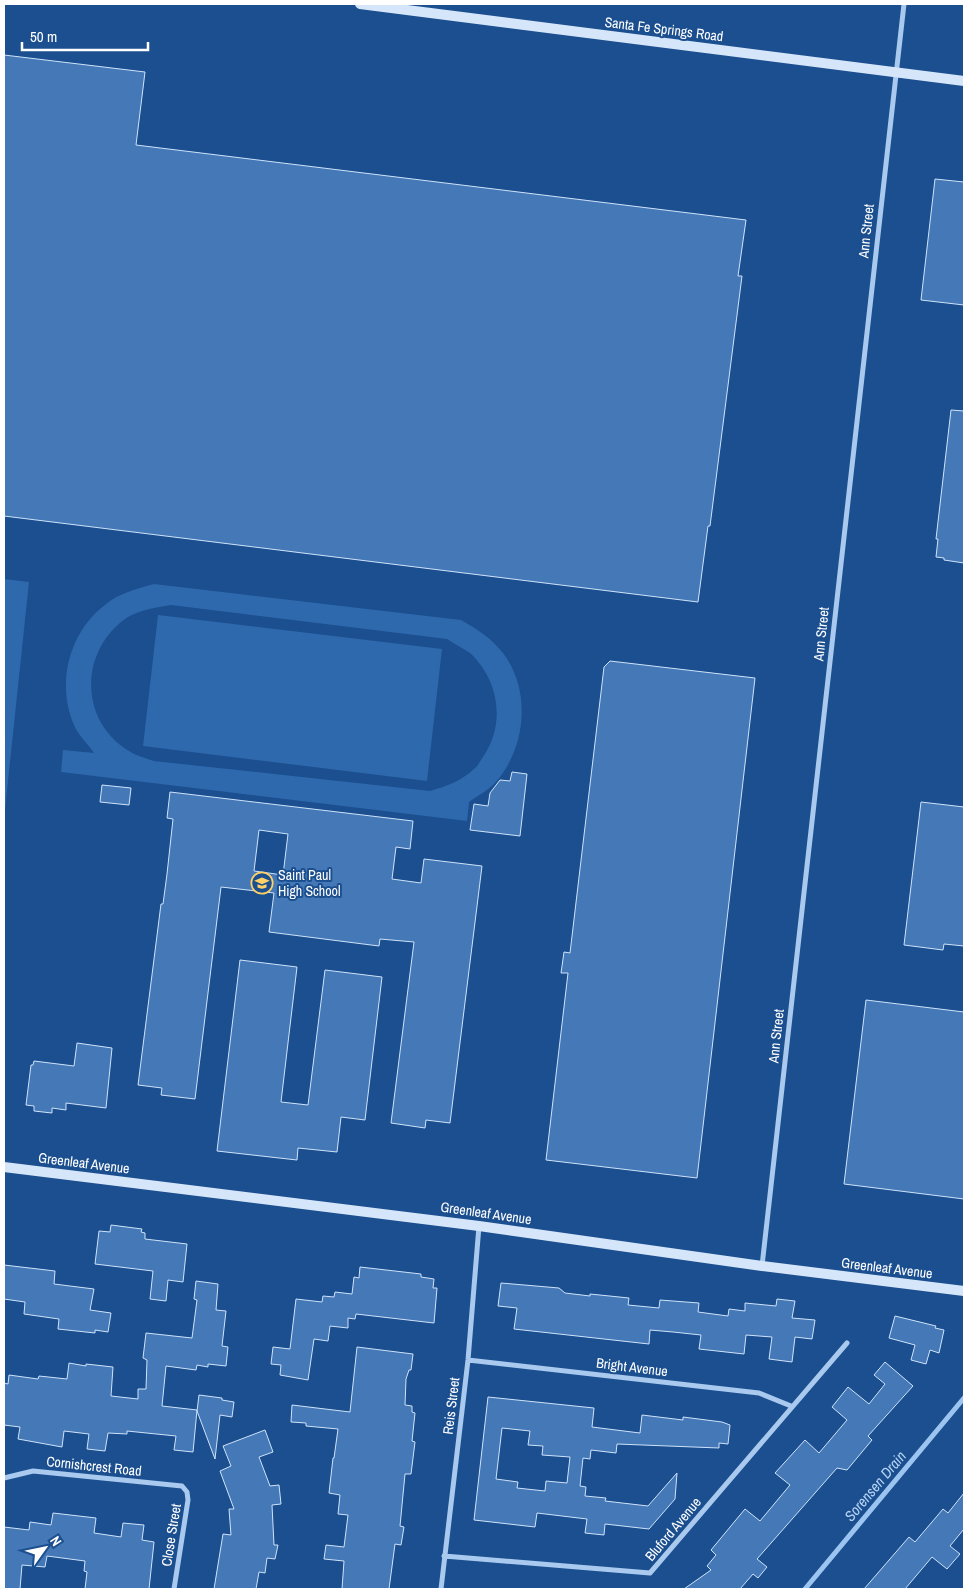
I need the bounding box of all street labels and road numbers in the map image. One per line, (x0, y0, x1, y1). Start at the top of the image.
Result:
street label: Santa Fe Springs Road (604, 13, 724, 45)
street label: Ann Street (854, 203, 878, 260)
street label: Ann Street (809, 606, 833, 663)
street label: Ann Street (764, 1008, 788, 1065)
street label: Greenleaf Avenue (37, 1148, 131, 1178)
street label: Greenleaf Avenue (439, 1198, 533, 1228)
street label: Greenleaf Avenue (840, 1253, 934, 1283)
street label: Bright Avenue (595, 1354, 669, 1380)
street label: Reis Street (439, 1376, 463, 1436)
street label: Cornishcrest Road (45, 1452, 143, 1480)
street label: Bluford Avenue (641, 1493, 705, 1565)
street label: Close Street (157, 1502, 185, 1568)

